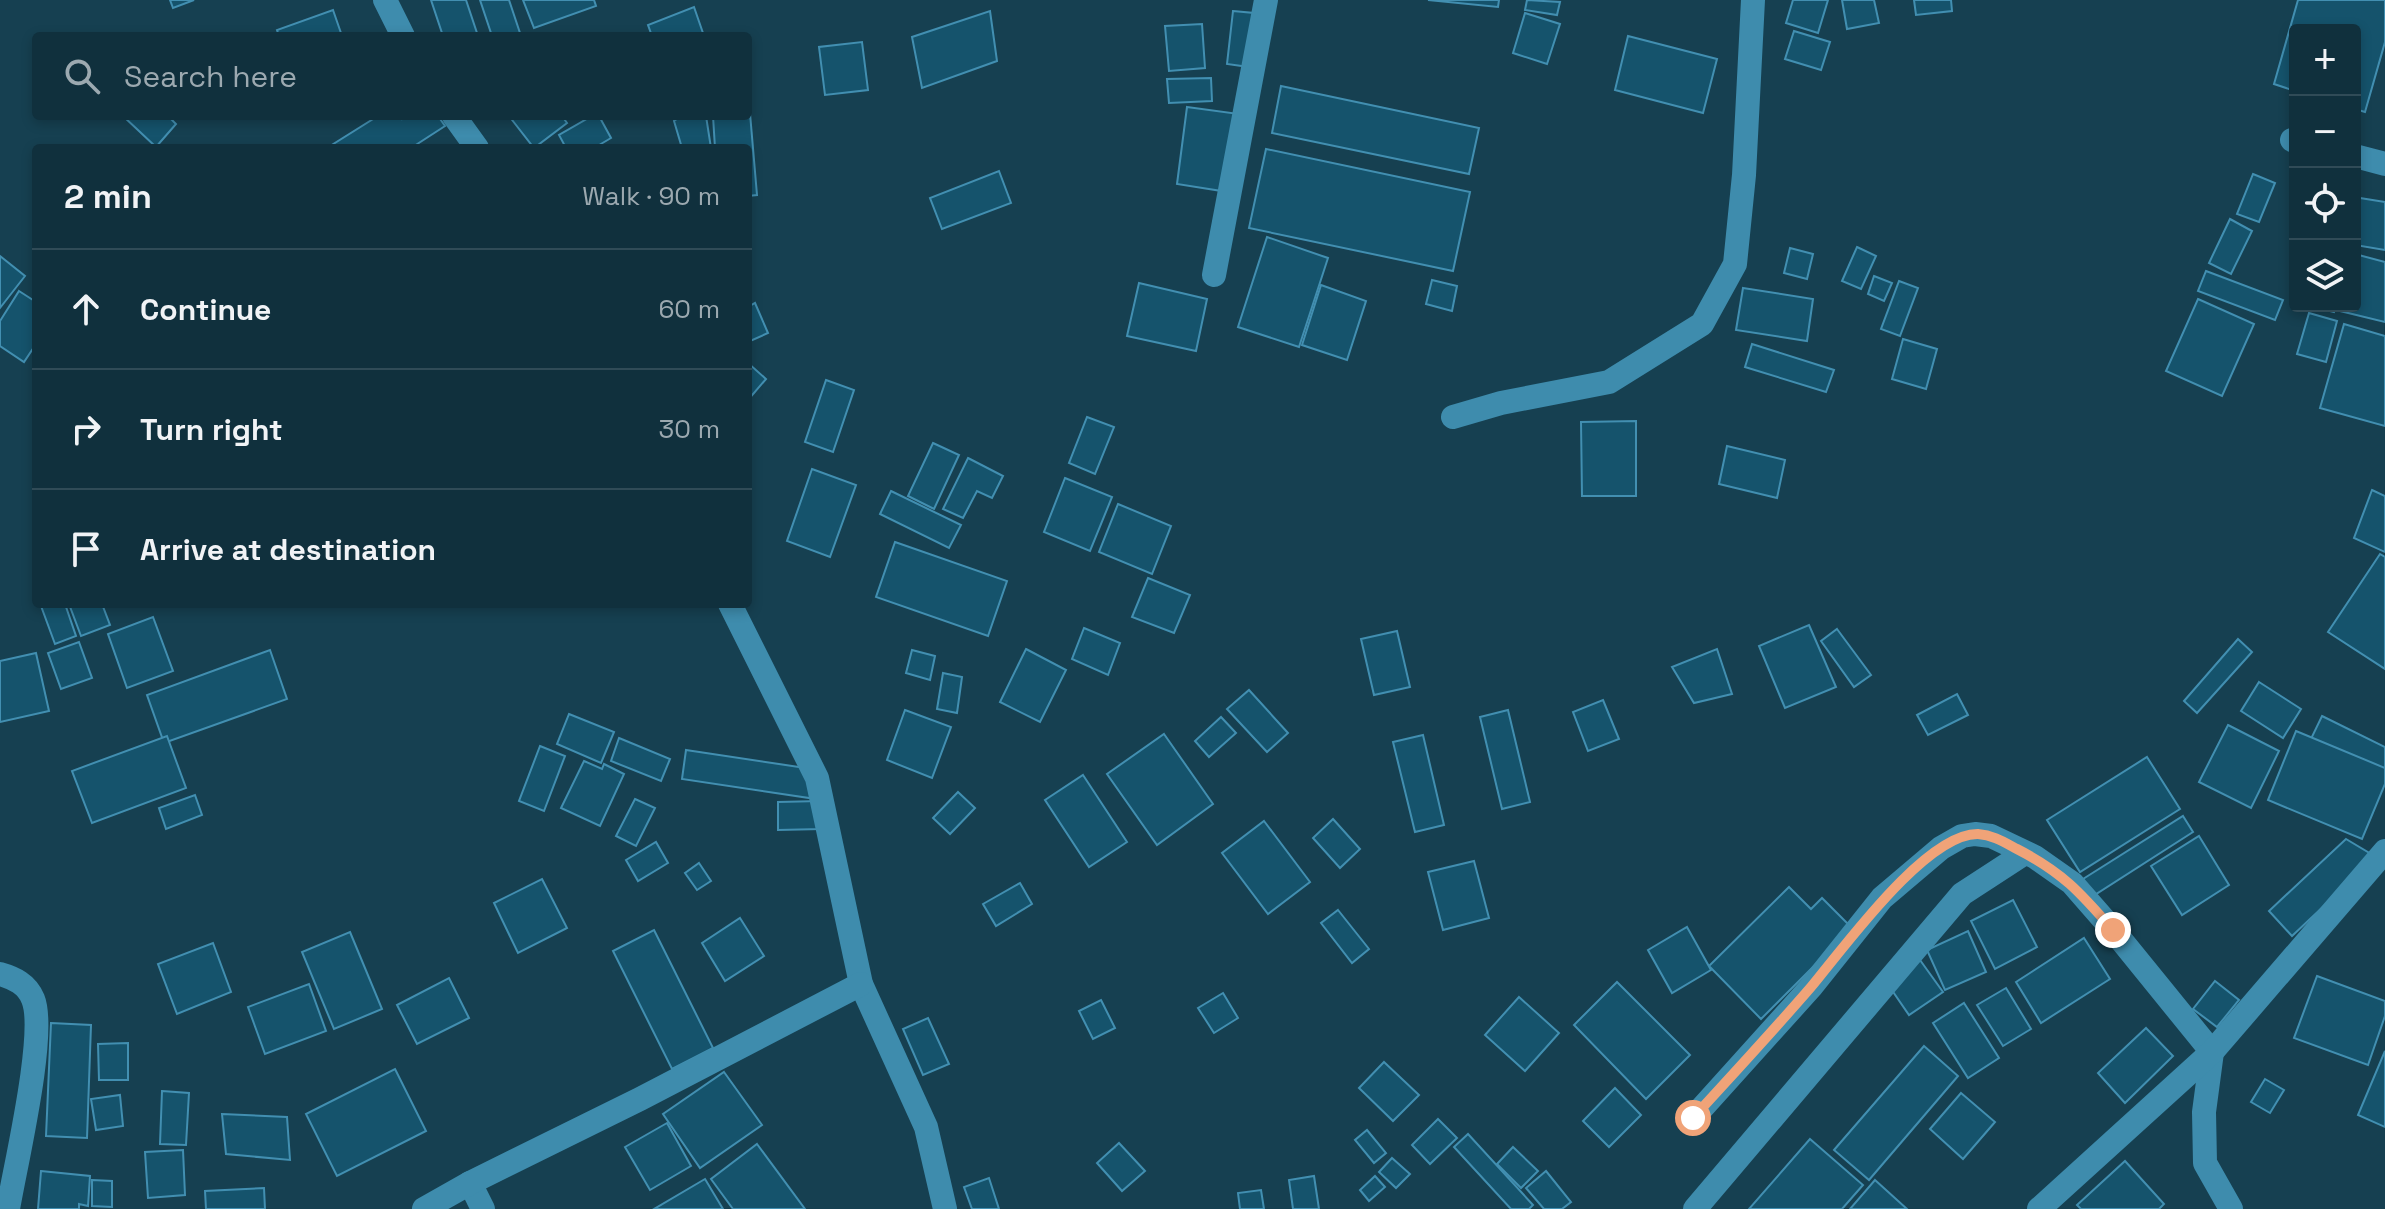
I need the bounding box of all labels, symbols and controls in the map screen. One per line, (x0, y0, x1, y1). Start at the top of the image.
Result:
map controls (2289, 24, 2361, 312)
button: + (2289, 24, 2361, 96)
search box (32, 32, 752, 120)
icon: search (60, 54, 104, 98)
text: Search here (124, 57, 297, 96)
button: − (2289, 96, 2361, 168)
button: locate (2289, 168, 2361, 240)
text: 2 min (64, 175, 152, 218)
text: Walk · 90 m (582, 179, 720, 213)
button: layers (2289, 240, 2361, 312)
icon: ahead (64, 287, 108, 331)
text: Continue (140, 290, 271, 329)
text: 60 m (658, 292, 720, 326)
icon: right (64, 407, 108, 451)
text: Turn right (140, 410, 283, 449)
text: 30 m (659, 412, 720, 446)
icon: arrive (64, 527, 108, 571)
text: Arrive at destination (140, 530, 436, 569)
route end (2095, 912, 2131, 948)
route start (1675, 1100, 1711, 1136)

